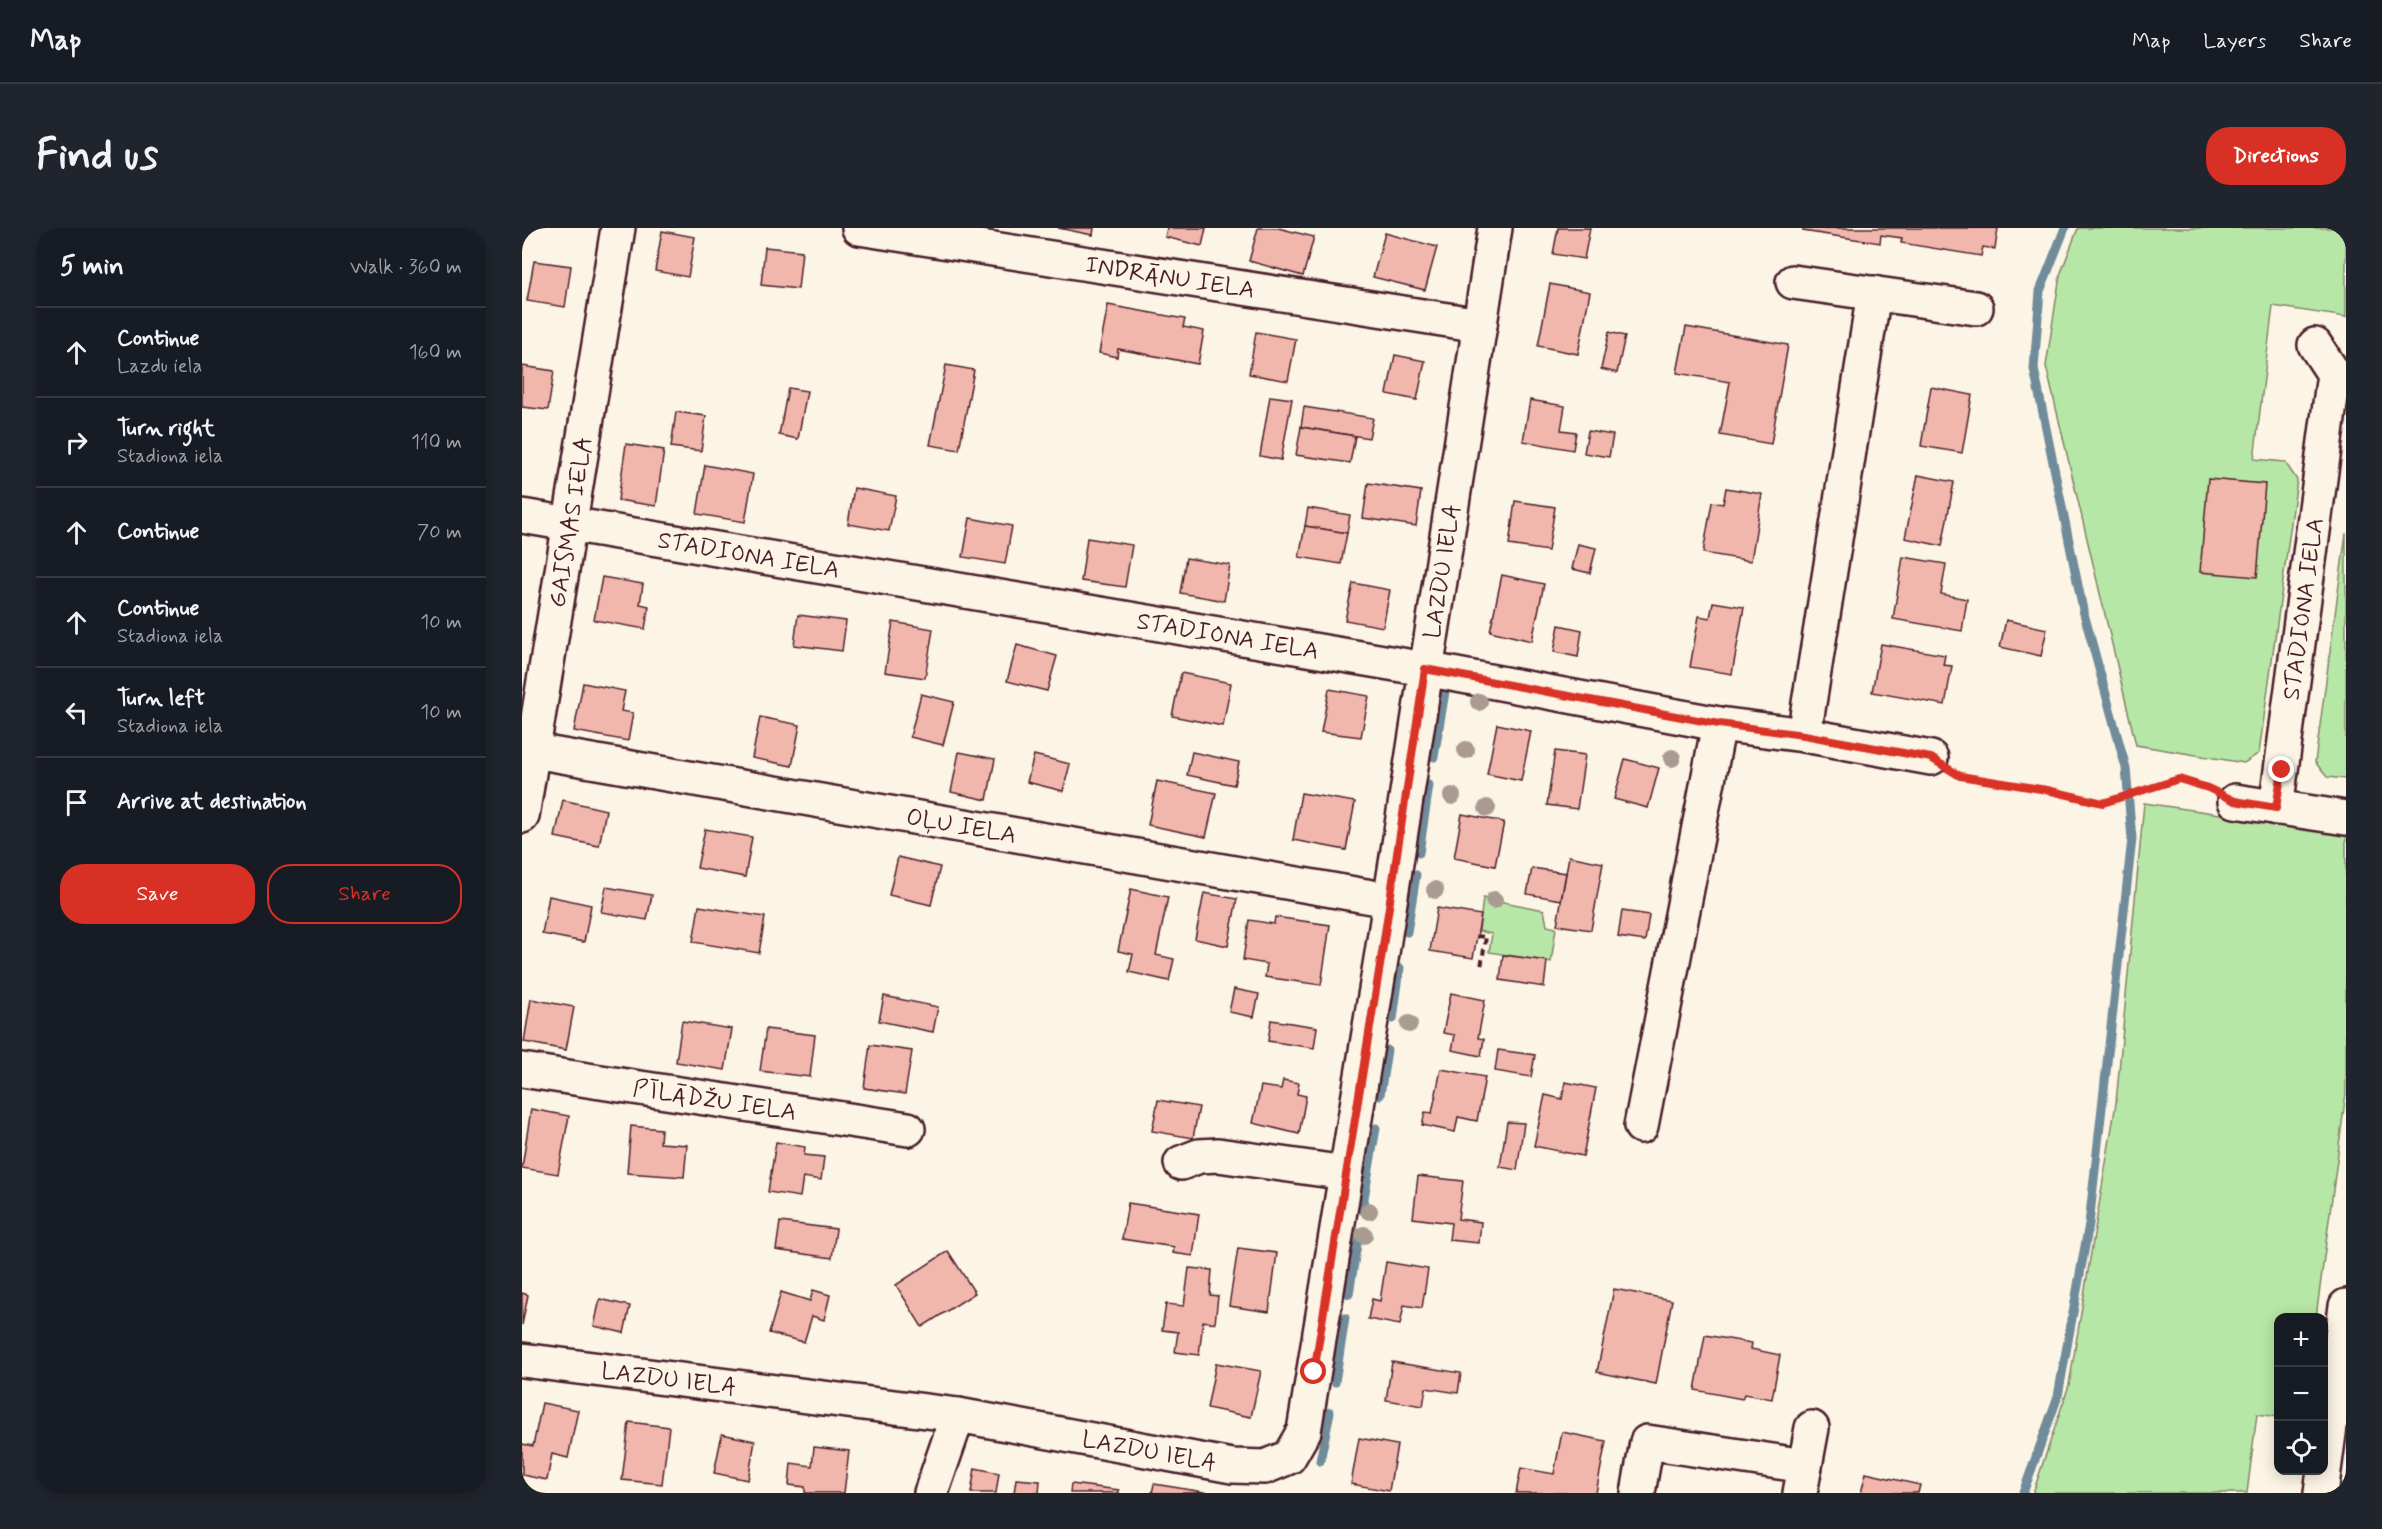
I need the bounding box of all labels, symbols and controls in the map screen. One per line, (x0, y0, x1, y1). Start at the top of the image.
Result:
text: Map (30, 23, 81, 60)
text: Map (2132, 27, 2170, 55)
text: Layers (2203, 27, 2266, 55)
text: Share (2299, 27, 2352, 55)
button: Directions (2206, 127, 2346, 185)
text: Find us (36, 129, 158, 184)
text: 5 min (60, 250, 124, 284)
street label: INDRĀNU IELA (1083, 250, 1257, 307)
text: Walk · 360 m (350, 254, 462, 281)
text: Continue (117, 325, 199, 353)
icon: ahead (60, 336, 93, 369)
text: 160 m (409, 339, 462, 366)
text: Lazdu iela (117, 353, 202, 380)
text: Turn right (117, 415, 215, 443)
icon: right (60, 426, 93, 459)
text: 110 m (411, 429, 462, 456)
street label: GAISMAS IELA (542, 434, 601, 610)
text: Stadiona iela (117, 443, 223, 470)
street label: LAZDU IELA (1417, 502, 1469, 641)
icon: ahead (60, 516, 93, 549)
street label: STADIONA IELA (2277, 516, 2332, 702)
text: Continue (117, 518, 199, 546)
text: 70 m (417, 519, 462, 546)
street label: STADIONA IELA (655, 525, 842, 587)
text: Continue (117, 595, 199, 623)
icon: ahead (60, 606, 93, 639)
street label: STADIONA IELA (1134, 606, 1321, 668)
text: 10 m (420, 609, 462, 636)
text: Stadiona iela (117, 623, 223, 650)
text: Turn left (117, 685, 205, 713)
icon: left (60, 696, 93, 729)
text: 10 m (420, 699, 462, 726)
text: Stadiona iela (117, 713, 223, 740)
route end (2268, 756, 2294, 782)
icon: arrive (60, 786, 93, 819)
text: Arrive at destination (117, 788, 307, 816)
street label: OĻU IELA (904, 802, 1019, 852)
button: Save (60, 864, 255, 924)
button: Share (267, 864, 462, 924)
street label: PĪLĀDŽU IELA (631, 1073, 798, 1129)
map controls (2274, 1313, 2328, 1475)
button: + (2274, 1313, 2328, 1367)
street label: LAZDU IELA (599, 1356, 738, 1404)
route start (1300, 1358, 1326, 1384)
button: − (2274, 1367, 2328, 1421)
button: locate (2274, 1421, 2328, 1475)
street label: LAZDU IELA (1079, 1424, 1219, 1480)

